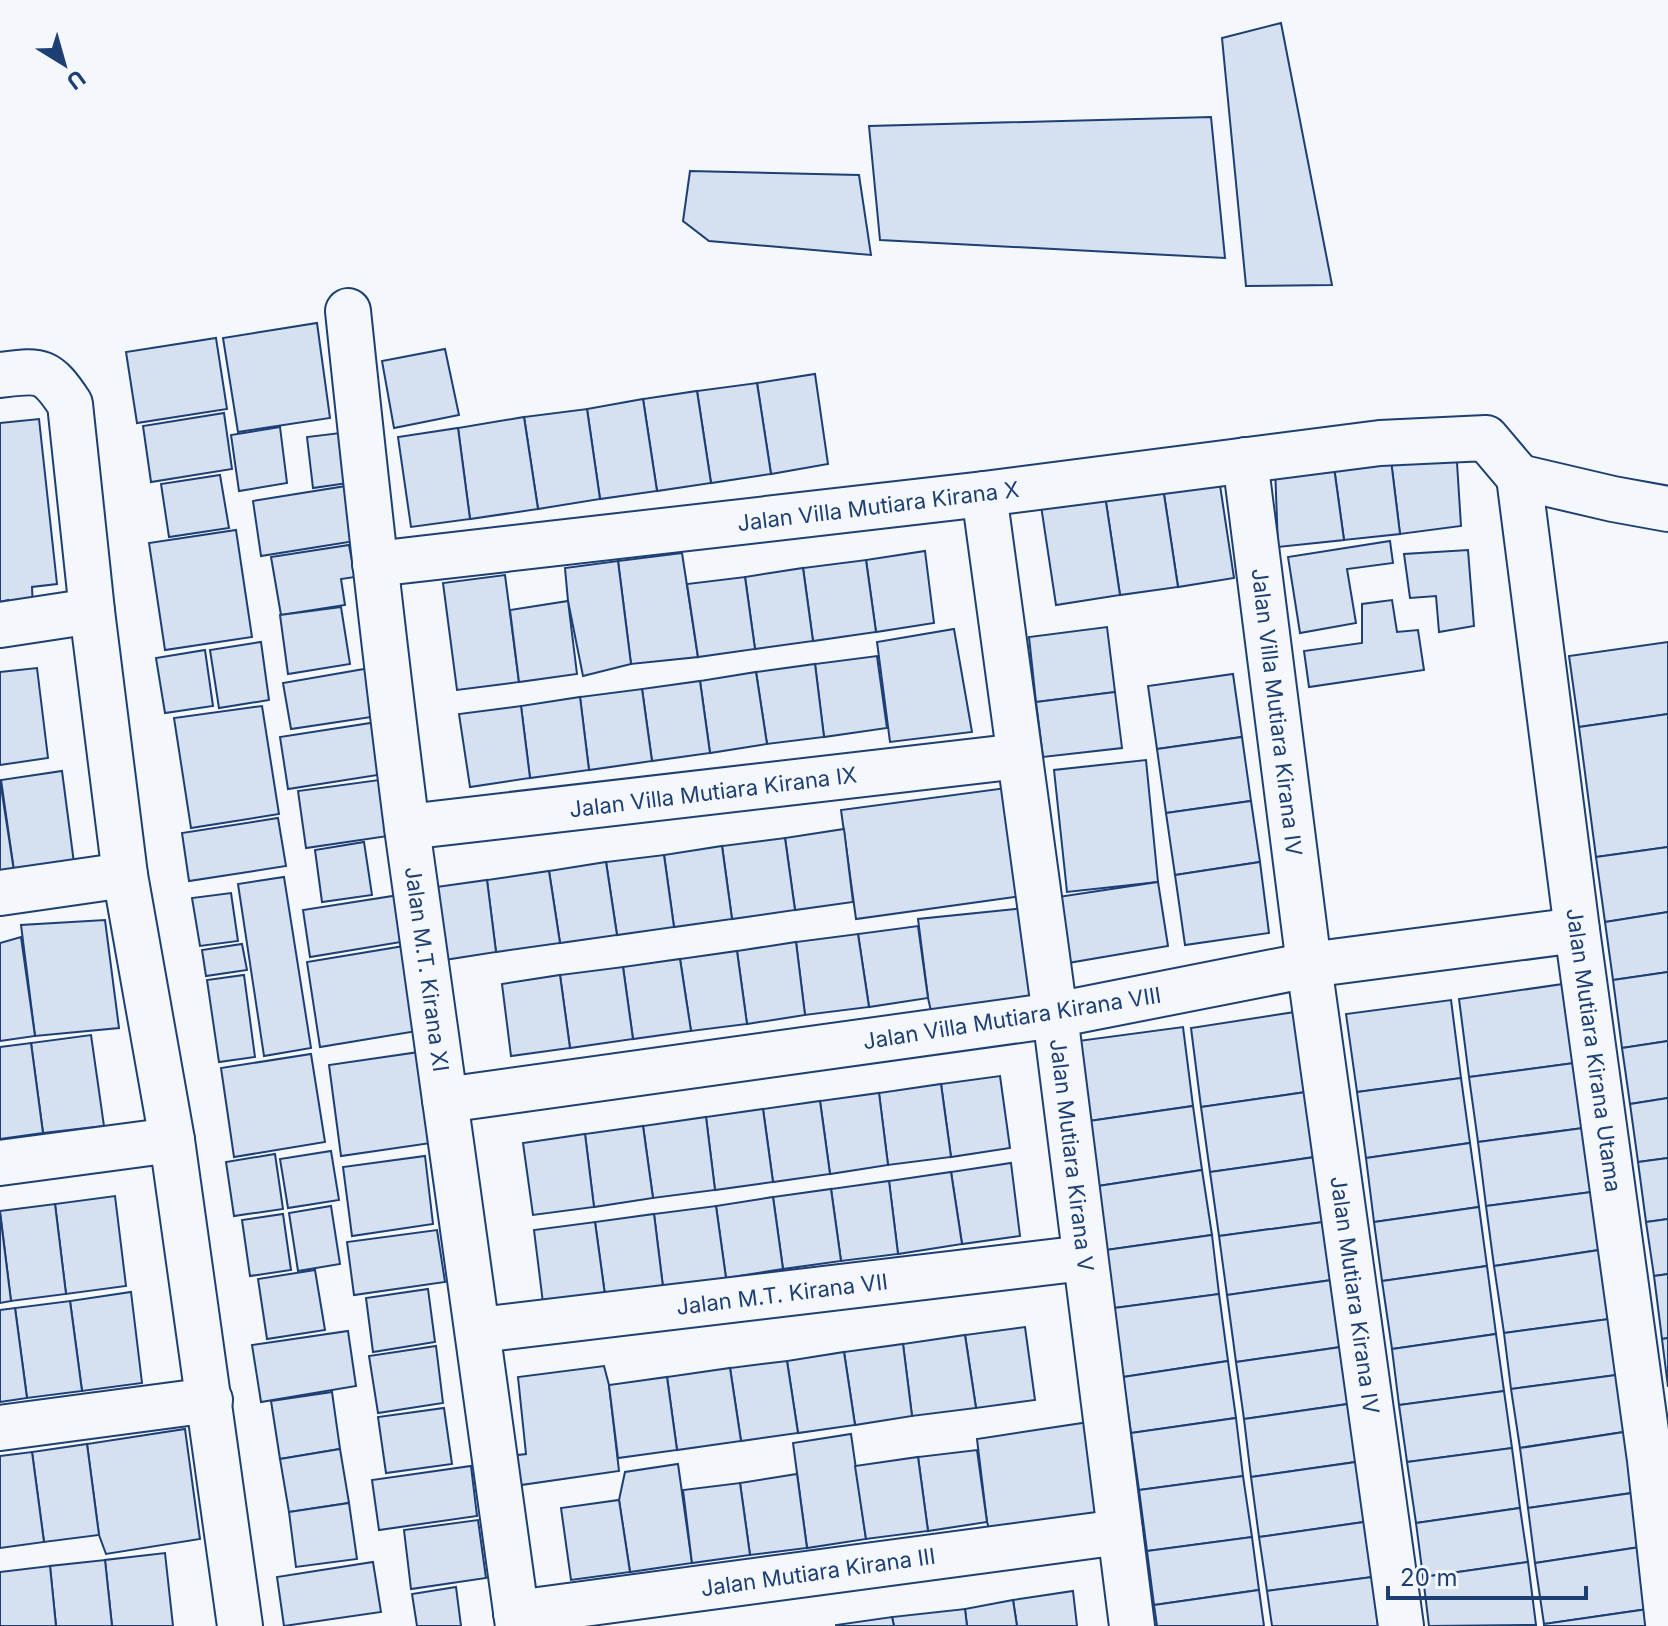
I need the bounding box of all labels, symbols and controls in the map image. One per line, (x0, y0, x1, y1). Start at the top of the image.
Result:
north arrow (24, 24, 104, 104)
text: U (62, 65, 90, 95)
street label: Jalan Villa Mutiara Kirana X (736, 476, 1020, 536)
street label: Jalan Villa Mutiara Kirana IV (1246, 567, 1308, 857)
street label: Jalan Villa Mutiara Kirana IX (568, 761, 858, 823)
street label: Jalan M.T. Kirana XI (400, 865, 454, 1073)
street label: Jalan Mutiara Kirana Utama (1561, 906, 1627, 1194)
street label: Jalan Villa Mutiara Kirana VIII (861, 982, 1163, 1054)
street label: Jalan Mutiara Kirana V (1045, 1037, 1099, 1273)
street label: Jalan Mutiara Kirana IV (1325, 1174, 1385, 1416)
street label: Jalan M.T. Kirana VII (675, 1268, 889, 1320)
street label: Jalan Mutiara Kirana III (699, 1543, 937, 1601)
scale bar (1388, 1550, 1586, 1600)
text: 20 m (1400, 1563, 1458, 1592)

